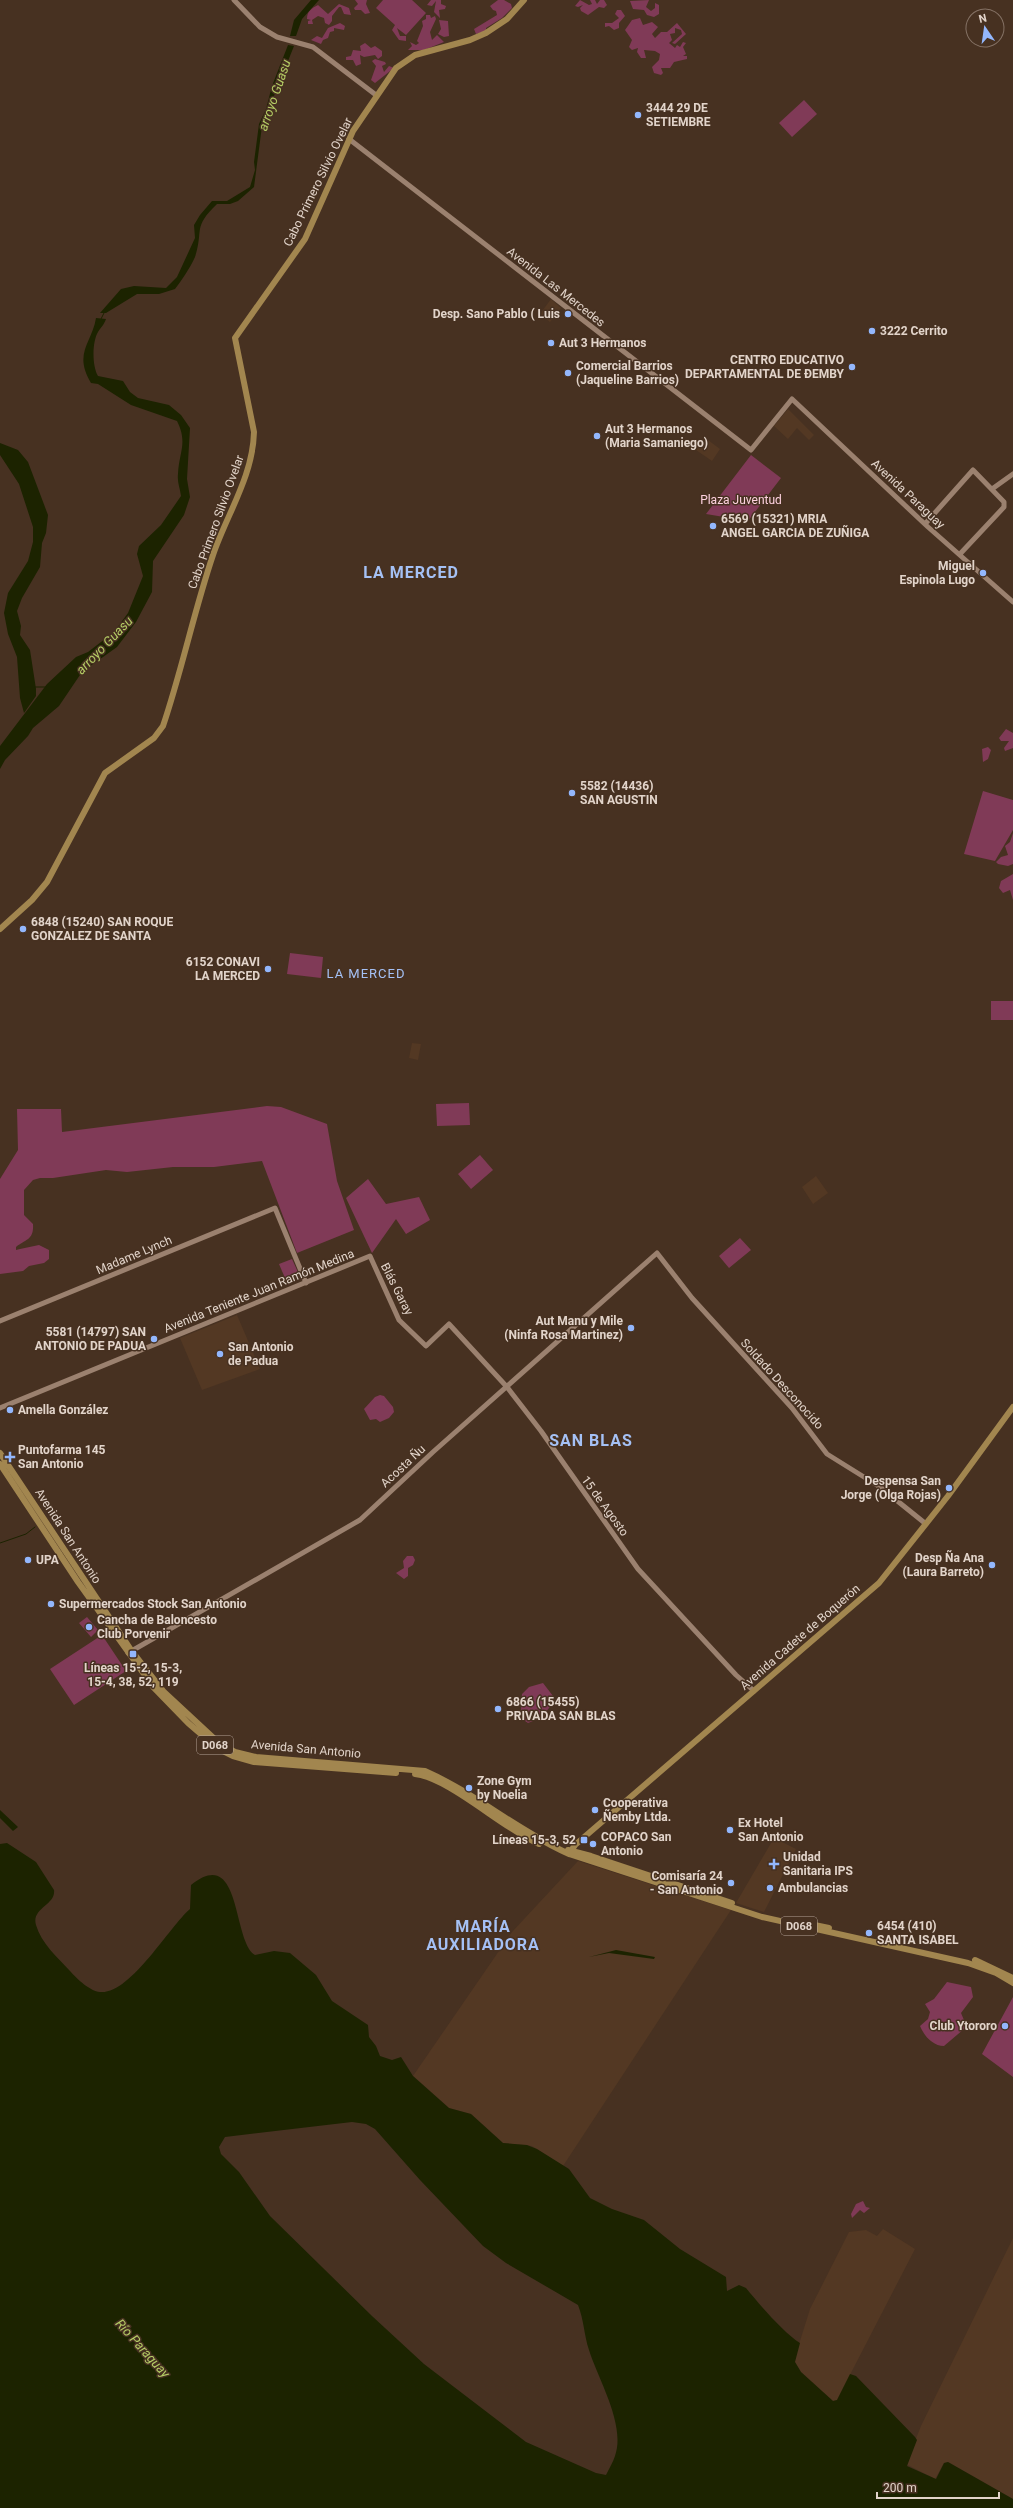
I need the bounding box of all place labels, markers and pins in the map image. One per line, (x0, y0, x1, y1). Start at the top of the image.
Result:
place label: 3444 29 DE SETIEMBRE (646, 101, 711, 129)
marker: 3444 29 DE SETIEMBRE (633, 110, 643, 120)
place label: Desp. Sano Pablo ( Luis (433, 307, 560, 321)
marker: Desp. Sano Pablo ( Luis (563, 309, 573, 319)
place label: 3222 Cerrito (880, 324, 948, 338)
marker: 3222 Cerrito (867, 326, 877, 336)
place label: Aut 3 Hermanos (559, 336, 646, 350)
marker: Aut 3 Hermanos (546, 338, 556, 348)
place label: CENTRO EDUCATIVO DEPARTAMENTAL DE ÐEMBY (685, 353, 845, 381)
place label: Comercial Barrios (Jaqueline Barrios) (576, 359, 679, 387)
marker: CENTRO EDUCATIVO DEPARTAMENTAL DE ÐEMBY (847, 362, 857, 372)
marker: Comercial Barrios (Jaqueline Barrios) (563, 368, 573, 378)
place label: Aut 3 Hermanos (Maria Samaniego) (605, 422, 708, 450)
marker: Aut 3 Hermanos (Maria Samaniego) (592, 431, 602, 441)
place label: 6569 (15321) MRIA ANGEL GARCIA DE ZUÑIGA (721, 512, 870, 540)
marker: 6569 (15321) MRIA ANGEL GARCIA DE ZUÑIGA (708, 521, 718, 531)
place label: Miguel Espinola Lugo (899, 559, 975, 587)
marker: Miguel Espinola Lugo (978, 568, 988, 578)
place label: 5582 (14436) SAN AGUSTIN (580, 779, 658, 807)
marker: 5582 (14436) SAN AGUSTIN (567, 788, 577, 798)
place label: 6848 (15240) SAN ROQUE GONZALEZ DE SANTA (31, 915, 173, 943)
marker: 6848 (15240) SAN ROQUE GONZALEZ DE SANTA (18, 924, 28, 934)
place label: 6152 CONAVI LA MERCED (186, 955, 260, 983)
marker: 6152 CONAVI LA MERCED (263, 964, 273, 974)
place label: Aut Manu y Mile (Ninfa Rosa Martinez) (504, 1314, 624, 1342)
marker: Aut Manu y Mile (Ninfa Rosa Martinez) (626, 1323, 636, 1333)
place label: 5581 (14797) SAN ANTONIO DE PADUA (35, 1325, 147, 1353)
marker: 5581 (14797) SAN ANTONIO DE PADUA (149, 1334, 159, 1344)
place label: San Antonio de Padua (228, 1340, 294, 1368)
marker: San Antonio de Padua (215, 1349, 225, 1359)
place label: Amella González (18, 1403, 108, 1417)
marker: Amella González (5, 1405, 15, 1415)
place label: Puntofarma 145 San Antonio (18, 1443, 106, 1471)
marker: Puntofarma 145 San Antonio (5, 1452, 15, 1462)
place label: Despensa San Jorge (Olga Rojas) (841, 1474, 941, 1502)
marker: Despensa San Jorge (Olga Rojas) (944, 1483, 954, 1493)
place label: Desp Ña Ana (Laura Barreto) (902, 1550, 985, 1579)
place label: UPA (36, 1553, 60, 1567)
marker: UPA (23, 1555, 33, 1565)
marker: Desp Ña Ana (Laura Barreto) (987, 1560, 997, 1570)
place label: Supermercados Stock San Antonio (59, 1597, 247, 1611)
marker: Supermercados Stock San Antonio (46, 1599, 56, 1609)
place label: Cancha de Baloncesto Club Porvenir (97, 1613, 217, 1641)
marker: Cancha de Baloncesto Club Porvenir (84, 1622, 94, 1632)
marker: Líneas 15-2, 15-3, 15-4, 38, 52, 119 (128, 1649, 138, 1659)
place label: Líneas 15-2, 15-3, 15-4, 38, 52, 119 (84, 1661, 182, 1689)
place label: 6866 (15455) PRIVADA SAN BLAS (506, 1695, 616, 1723)
marker: 6866 (15455) PRIVADA SAN BLAS (493, 1704, 503, 1714)
place label: Zone Gym by Noelia (477, 1774, 532, 1802)
marker: Zone Gym by Noelia (464, 1783, 474, 1793)
place label: Cooperativa Ñemby Ltda. (603, 1796, 671, 1824)
marker: Cooperativa Ñemby Ltda. (590, 1805, 600, 1815)
place label: Ex Hotel San Antonio (738, 1816, 804, 1844)
marker: Ex Hotel San Antonio (725, 1825, 735, 1835)
place label: COPACO San Antonio (601, 1830, 672, 1858)
place label: Líneas 15-3, 52 (492, 1833, 576, 1847)
marker: Líneas 15-3, 52 (579, 1835, 589, 1845)
marker: COPACO San Antonio (588, 1839, 598, 1849)
place label: Unidad Sanitaria IPS (783, 1850, 853, 1878)
marker: Unidad Sanitaria IPS (768, 1858, 780, 1870)
place label: Comisaría 24 - San Antonio (650, 1869, 723, 1897)
marker: Comisaría 24 - San Antonio (726, 1878, 736, 1888)
place label: Ambulancias (778, 1881, 848, 1895)
marker: Ambulancias (765, 1883, 775, 1893)
place label: 6454 (410) SANTA ISABEL (877, 1919, 959, 1947)
marker: 6454 (410) SANTA ISABEL (864, 1928, 874, 1938)
place label: Club Ytororo (930, 2019, 997, 2033)
marker: Club Ytororo (1000, 2021, 1010, 2031)

